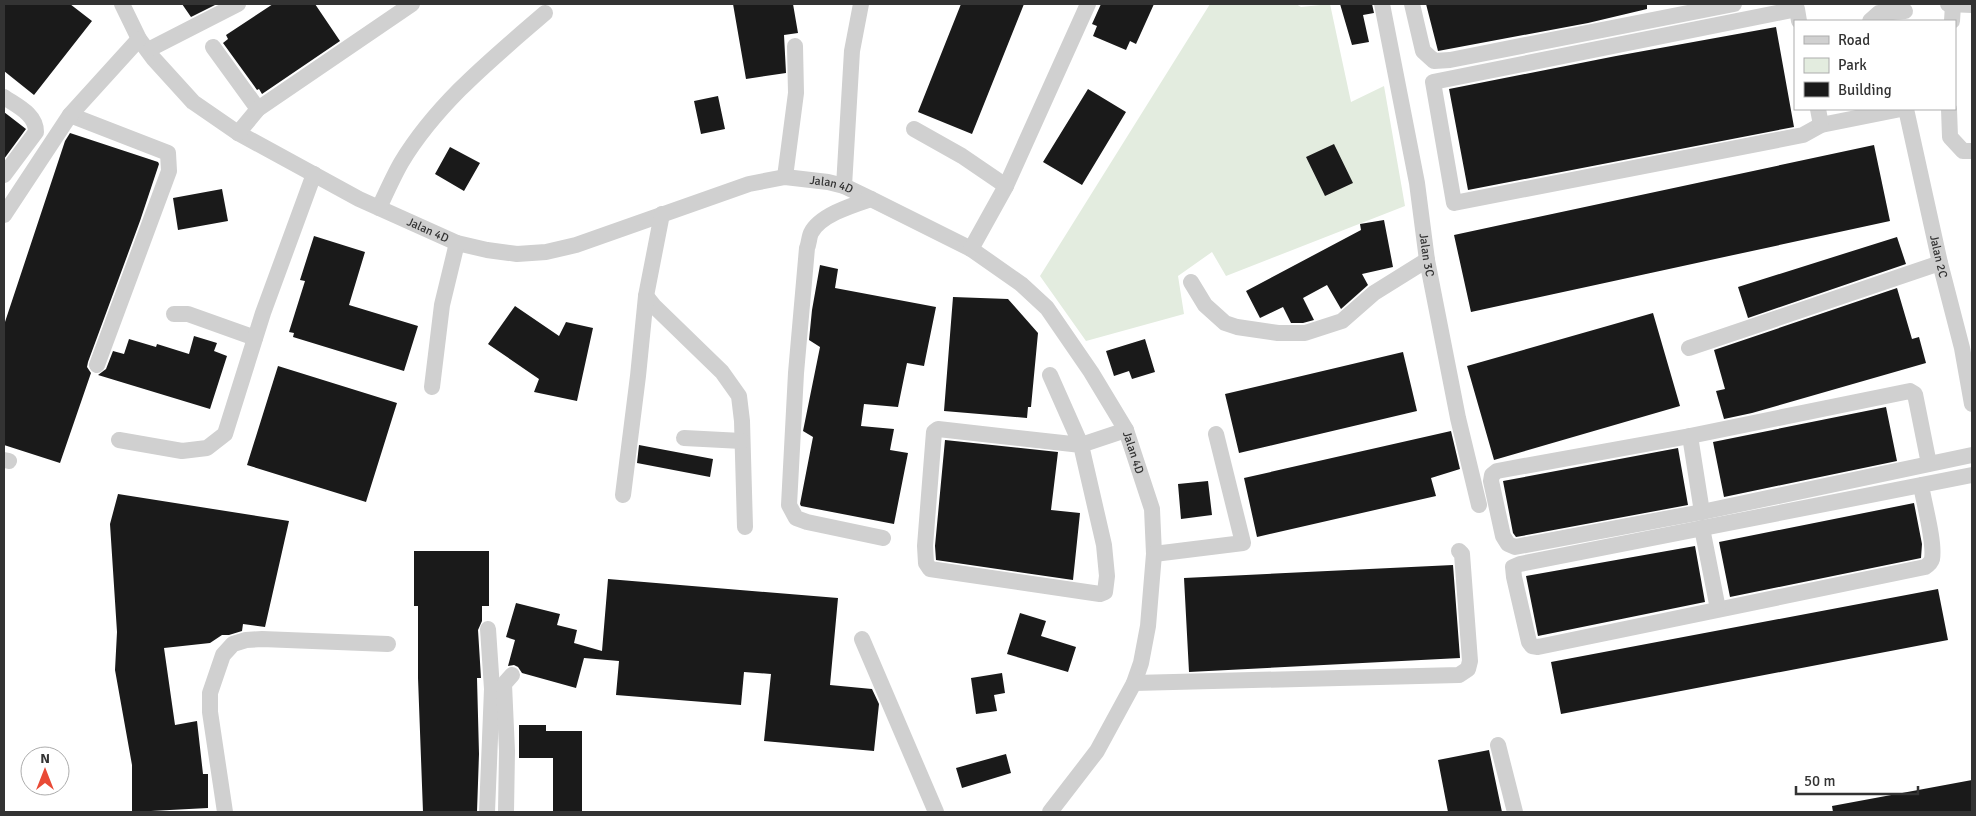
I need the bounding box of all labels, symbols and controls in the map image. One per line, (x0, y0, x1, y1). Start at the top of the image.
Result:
legend (1794, 20, 1956, 110)
text: Road (1838, 31, 1870, 49)
text: Park (1838, 56, 1867, 74)
text: Building (1838, 81, 1892, 99)
street label: Jalan 4D (809, 173, 856, 197)
street label: Jalan 4D (404, 214, 451, 246)
street label: Jalan 3C (1416, 232, 1437, 278)
street label: Jalan 2C (1926, 234, 1951, 280)
street label: Jalan 4D (1119, 429, 1147, 476)
north arrow (20, 746, 70, 796)
text: N (40, 750, 50, 767)
scale bar (1796, 764, 1918, 796)
text: 50 m (1804, 772, 1835, 790)

